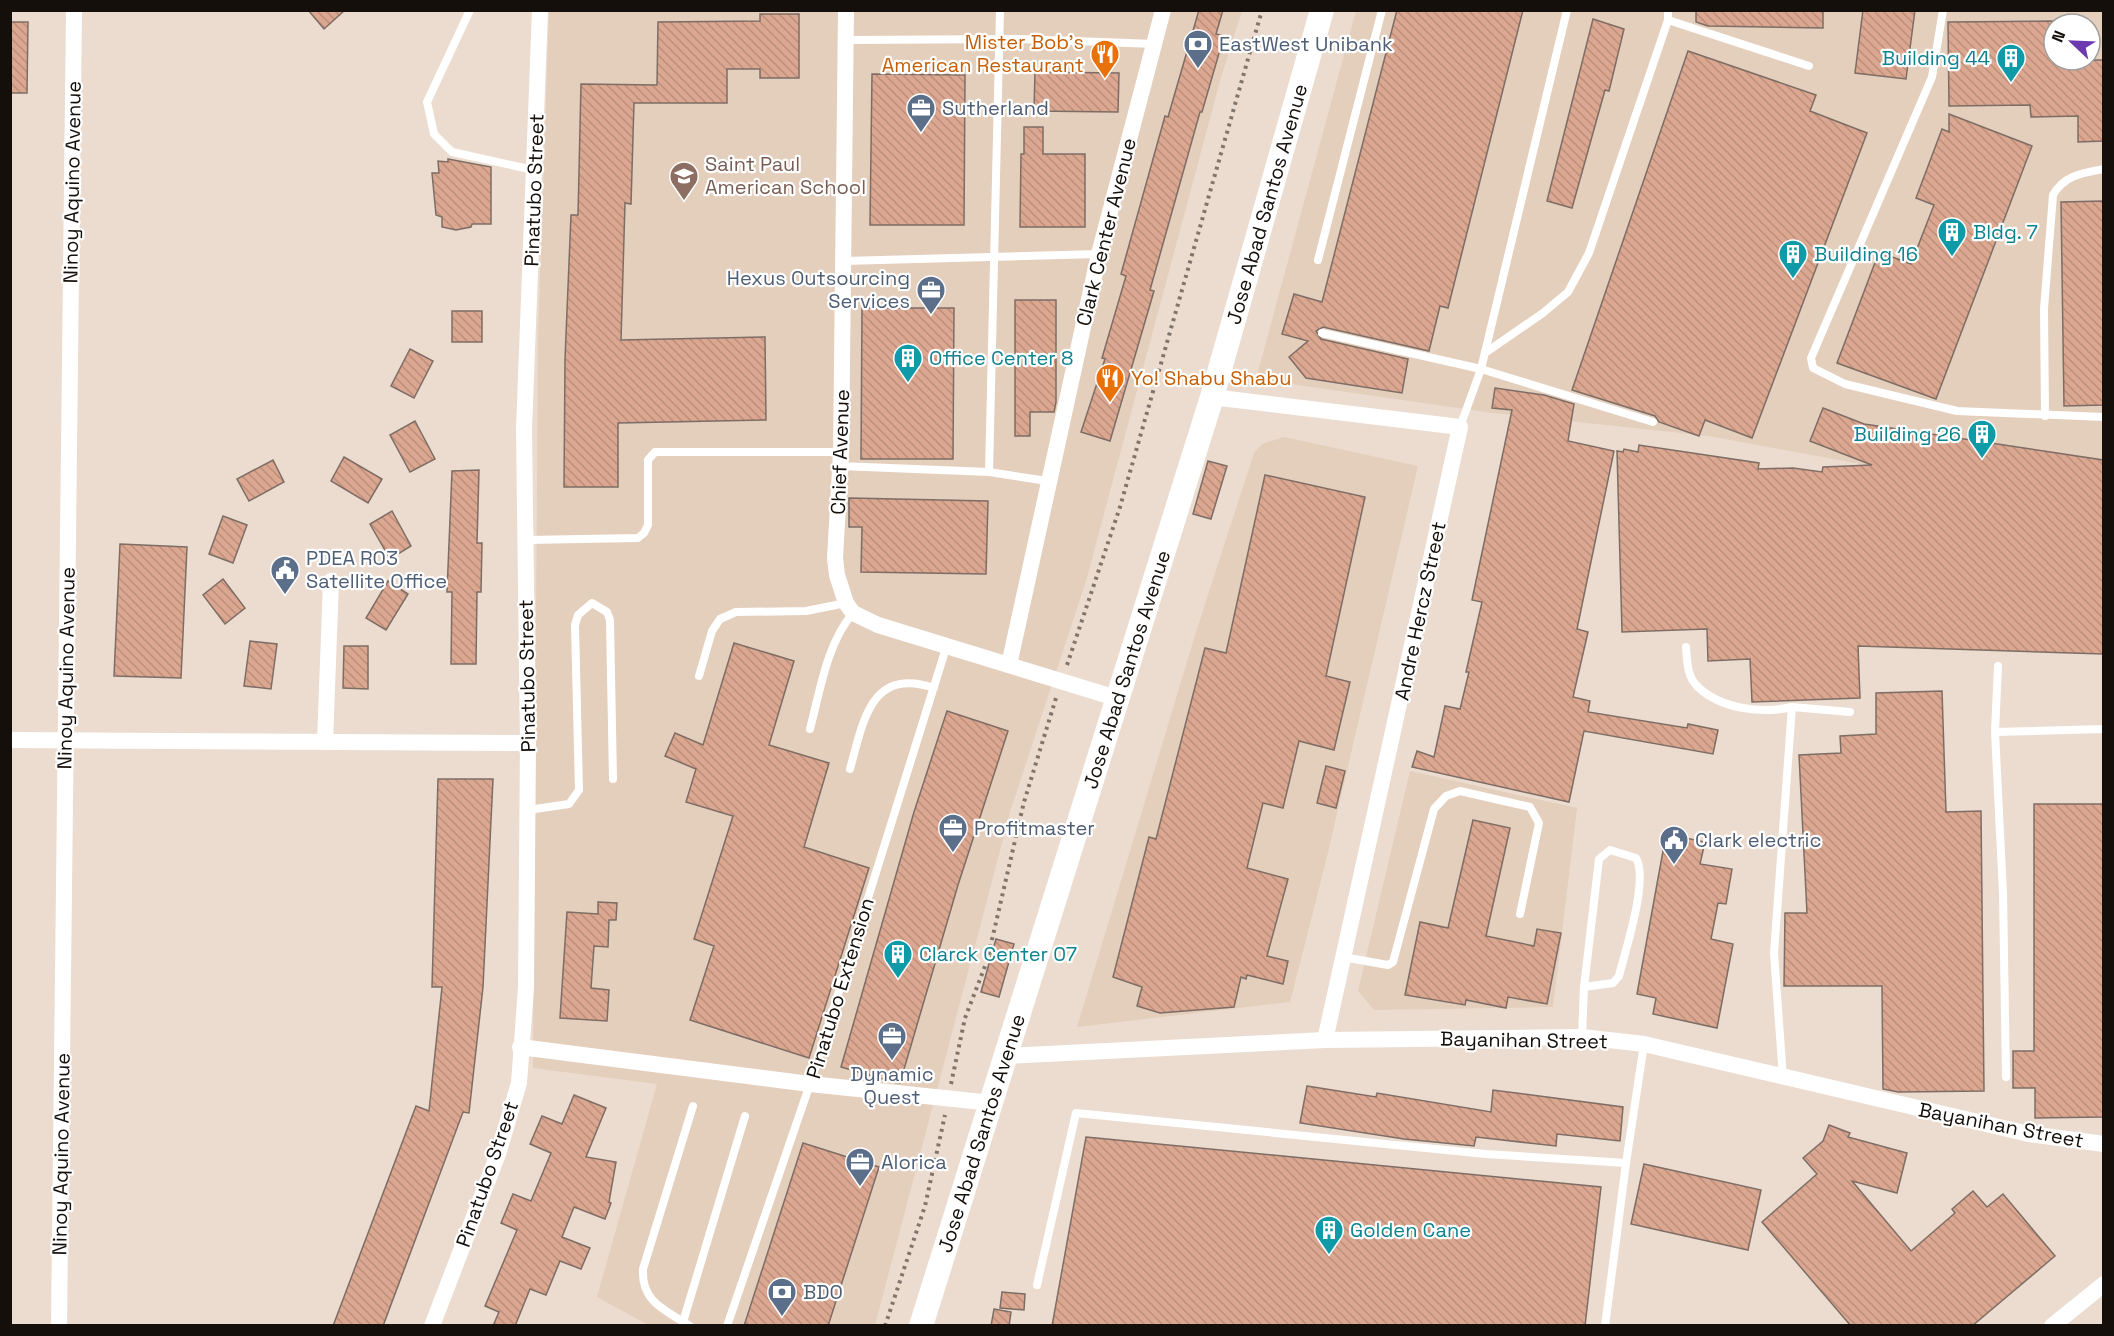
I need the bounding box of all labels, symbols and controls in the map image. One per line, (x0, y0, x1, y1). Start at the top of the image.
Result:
north arrow (2042, 12, 2102, 72)
text: N (2047, 27, 2070, 45)
bank icon: EastWest Unibank (1182, 28, 1214, 70)
place label: Mister Bob's American Restaurant (882, 29, 1084, 78)
place label: EastWest Unibank (1219, 31, 1393, 57)
restaurant icon: Mister Bob's American Restaurant (1089, 38, 1121, 80)
building icon: Building 44 (1995, 42, 2027, 84)
place label: Building 44 (1882, 45, 1990, 71)
street label: Ninoy Aquino Avenue (57, 80, 87, 284)
street label: Jose Abad Santos Avenue (1220, 81, 1313, 327)
office icon: Sutherland (905, 92, 937, 134)
place label: Sutherland (942, 95, 1049, 121)
street label: Pinatubo Street (518, 113, 550, 267)
street label: Clark Center Avenue (1070, 135, 1142, 329)
place label: Saint Paul American School (705, 151, 866, 200)
school or university icon: Saint Paul American School (668, 160, 700, 202)
building icon: Bldg. 7 (1936, 216, 1968, 258)
place label: Bldg. 7 (1973, 219, 2038, 245)
building icon: Building 16 (1777, 238, 1809, 280)
place label: Building 16 (1814, 241, 1918, 267)
place label: Hexus Outsourcing Services (727, 265, 910, 314)
office icon: Hexus Outsourcing Services (915, 274, 947, 316)
building icon: Office Center 8 (892, 342, 924, 384)
place label: Office Center 8 (929, 345, 1073, 371)
restaurant icon: Yo! Shabu Shabu (1094, 362, 1126, 404)
place label: Yo! Shabu Shabu (1131, 365, 1291, 391)
street label: Chief Avenue (825, 389, 855, 515)
building icon: Building 26 (1966, 418, 1998, 460)
place label: Building 26 (1853, 421, 1961, 447)
street label: Andre Hercz Street (1388, 519, 1452, 703)
place label: PDEA RO3 Satellite Office (306, 545, 447, 594)
street label: Jose Abad Santos Avenue (1077, 547, 1176, 792)
public building icon: PDEA RO3 Satellite Office (269, 554, 301, 596)
street label: Ninoy Aquino Avenue (51, 566, 81, 770)
street label: Pinatubo Street (513, 599, 541, 753)
office icon: Profitmaster (937, 812, 969, 854)
place label: Profitmaster (974, 815, 1095, 841)
public building icon: Clark electric (1658, 824, 1690, 866)
place label: Clark electric (1695, 827, 1821, 853)
street label: Pinatubo Extension (800, 894, 880, 1082)
building icon: Clarck Center 07 (882, 938, 914, 980)
place label: Clarck Center 07 (919, 941, 1077, 967)
street label: Jose Abad Santos Avenue (932, 1011, 1031, 1256)
office icon: Dynamic Quest (876, 1020, 908, 1062)
street label: Bayanihan Street (1440, 1026, 1608, 1054)
street label: Ninoy Aquino Avenue (46, 1052, 76, 1256)
place label: Dynamic Quest (850, 1061, 934, 1110)
street label: Bayanihan Street (1916, 1096, 2086, 1154)
street label: Pinatubo Street (450, 1097, 524, 1251)
office icon: Alorica (844, 1146, 876, 1188)
place label: Alorica (881, 1149, 947, 1175)
building icon: Golden Cane (1313, 1214, 1345, 1256)
place label: Golden Cane (1350, 1217, 1471, 1243)
bank icon: BDO (766, 1276, 798, 1318)
place label: BDO (803, 1279, 843, 1305)

